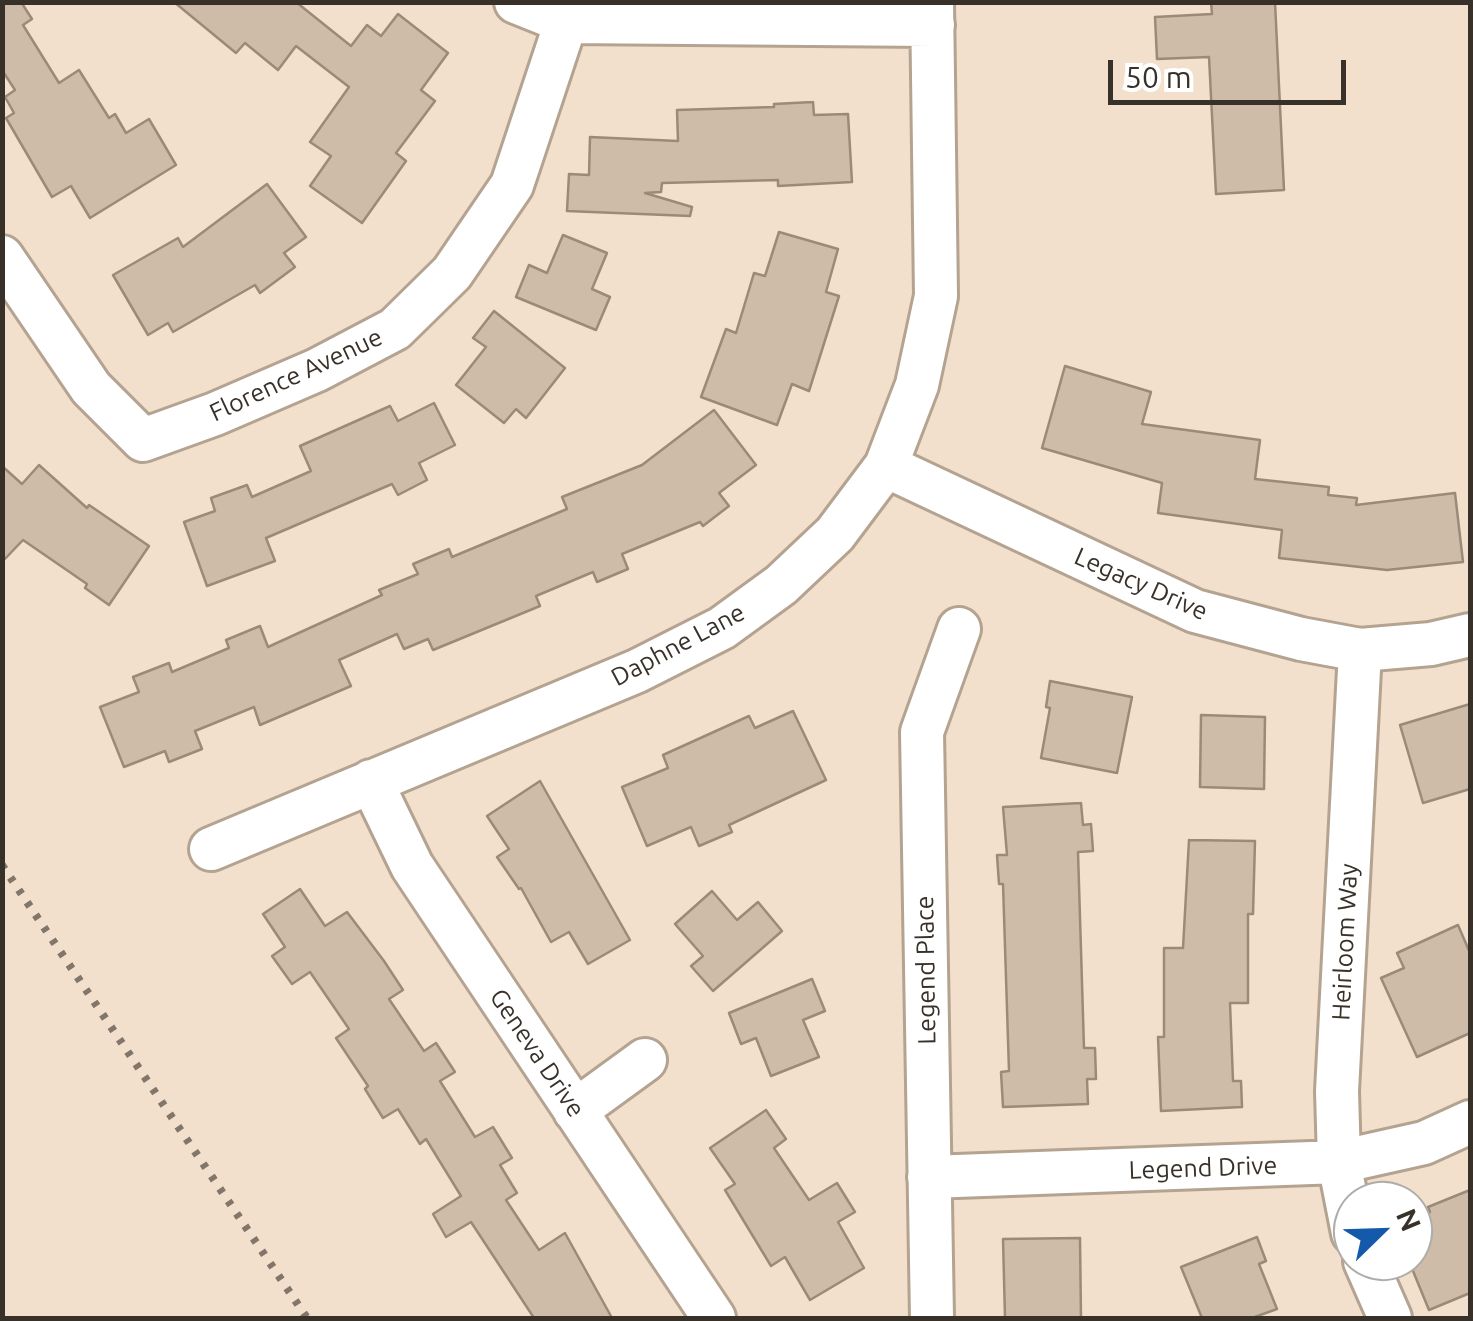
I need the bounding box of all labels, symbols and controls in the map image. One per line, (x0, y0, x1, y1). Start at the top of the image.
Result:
scale bar (1113, 40, 1350, 102)
text: 50 m (1125, 60, 1192, 94)
street label: Florence Avenue (205, 322, 387, 428)
street label: Legacy Drive (1070, 541, 1212, 627)
street label: Daphne Lane (606, 597, 750, 693)
street label: Heirloom Way (1326, 863, 1364, 1021)
street label: Legend Place (910, 895, 942, 1045)
street label: Geneva Drive (483, 983, 591, 1123)
street label: Legend Drive (1128, 1150, 1278, 1186)
north arrow (1333, 1181, 1433, 1281)
text: N (1391, 1204, 1428, 1236)

